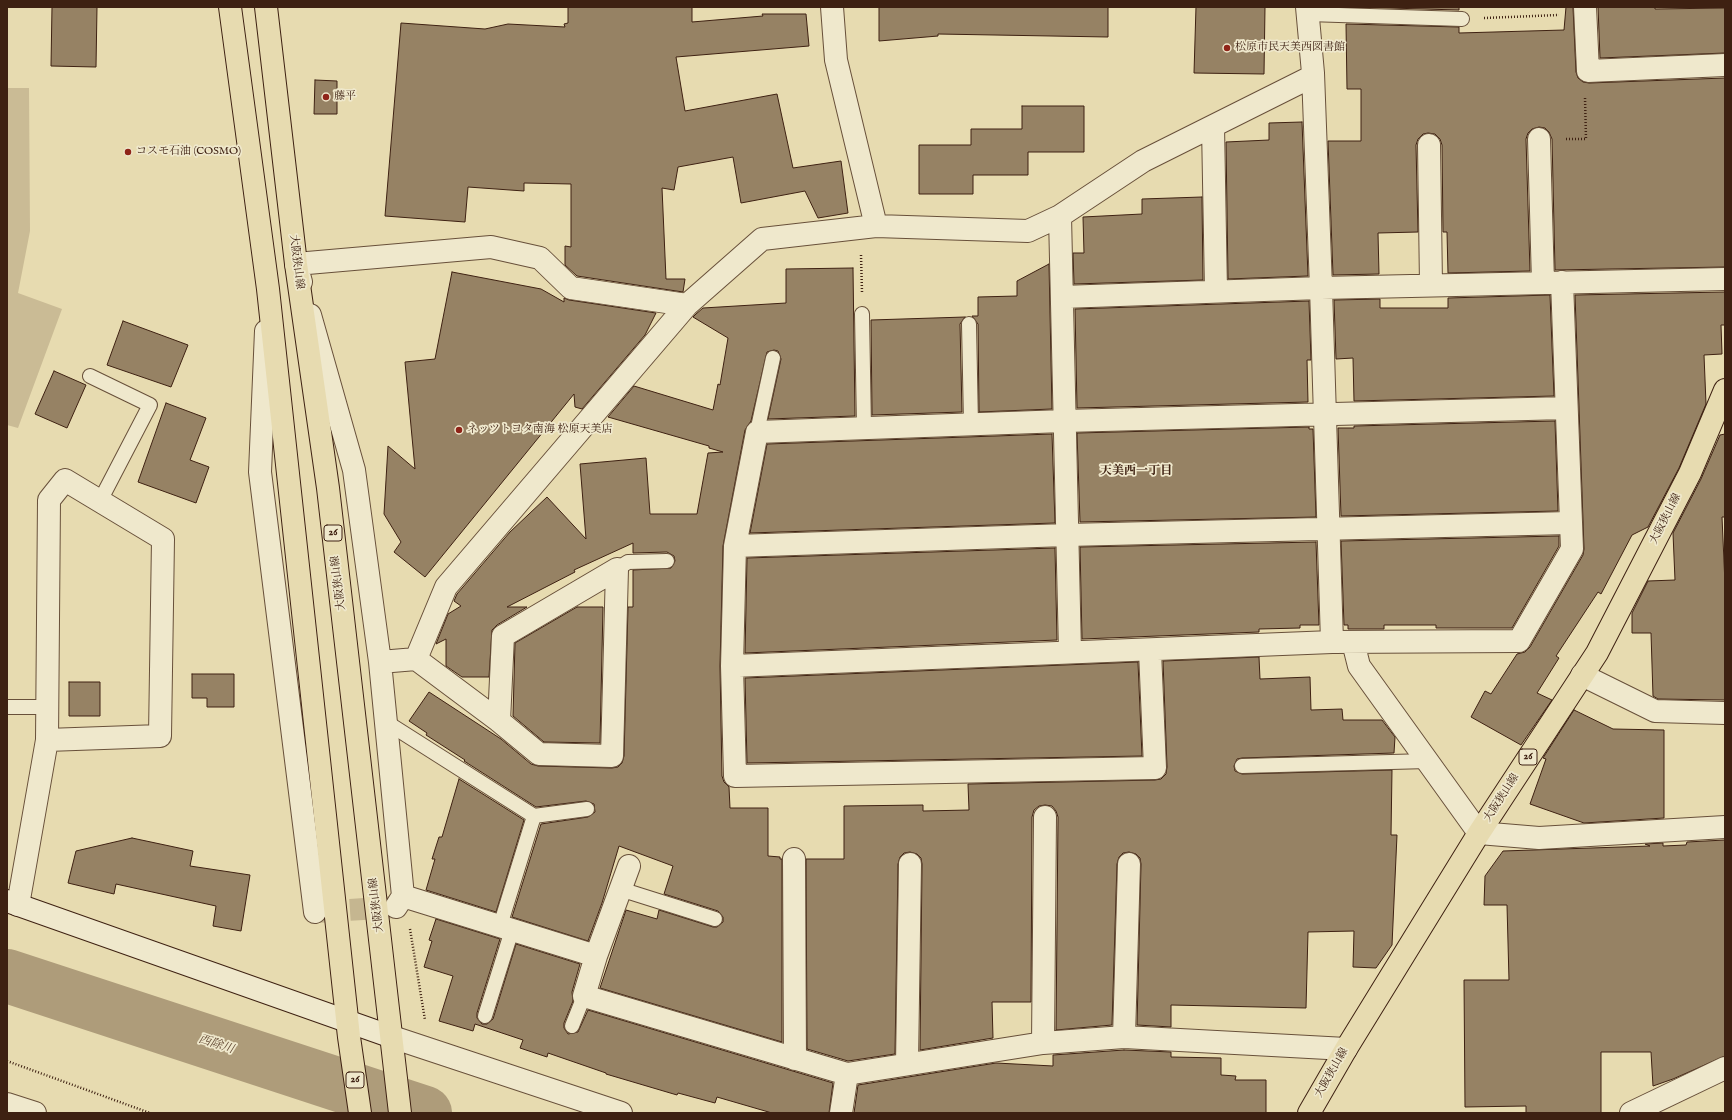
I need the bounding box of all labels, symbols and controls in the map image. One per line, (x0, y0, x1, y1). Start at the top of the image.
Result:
place label: 松原市民天美西図書館 (1235, 41, 1345, 55)
marker: 松原市民天美西図書館 (1222, 43, 1232, 53)
place label: 藤平 (334, 90, 356, 104)
marker: 藤平 (321, 92, 331, 102)
place label: コスモ石油 (COSMO) (136, 145, 241, 159)
marker: コスモ石油 (COSMO) (123, 147, 133, 157)
street label: 大阪狭山線 (286, 234, 306, 290)
place label: ネッツトヨタ南海 松原天美店 (467, 423, 612, 437)
marker: ネッツトヨタ南海 松原天美店 (454, 425, 464, 435)
district label: 天美西一丁目 (1100, 465, 1172, 479)
street label: 大阪狭山線 (1648, 492, 1684, 546)
road number: 26 (324, 525, 342, 541)
street label: 大阪狭山線 (329, 555, 349, 611)
road number: 26 (1519, 749, 1537, 765)
street label: 大阪狭山線 (1481, 771, 1523, 825)
street label: 大阪狭山線 (367, 877, 387, 933)
water label: 西除川 (197, 1033, 235, 1057)
street label: 大阪狭山線 (1313, 1046, 1351, 1100)
road number: 26 (346, 1072, 364, 1088)

